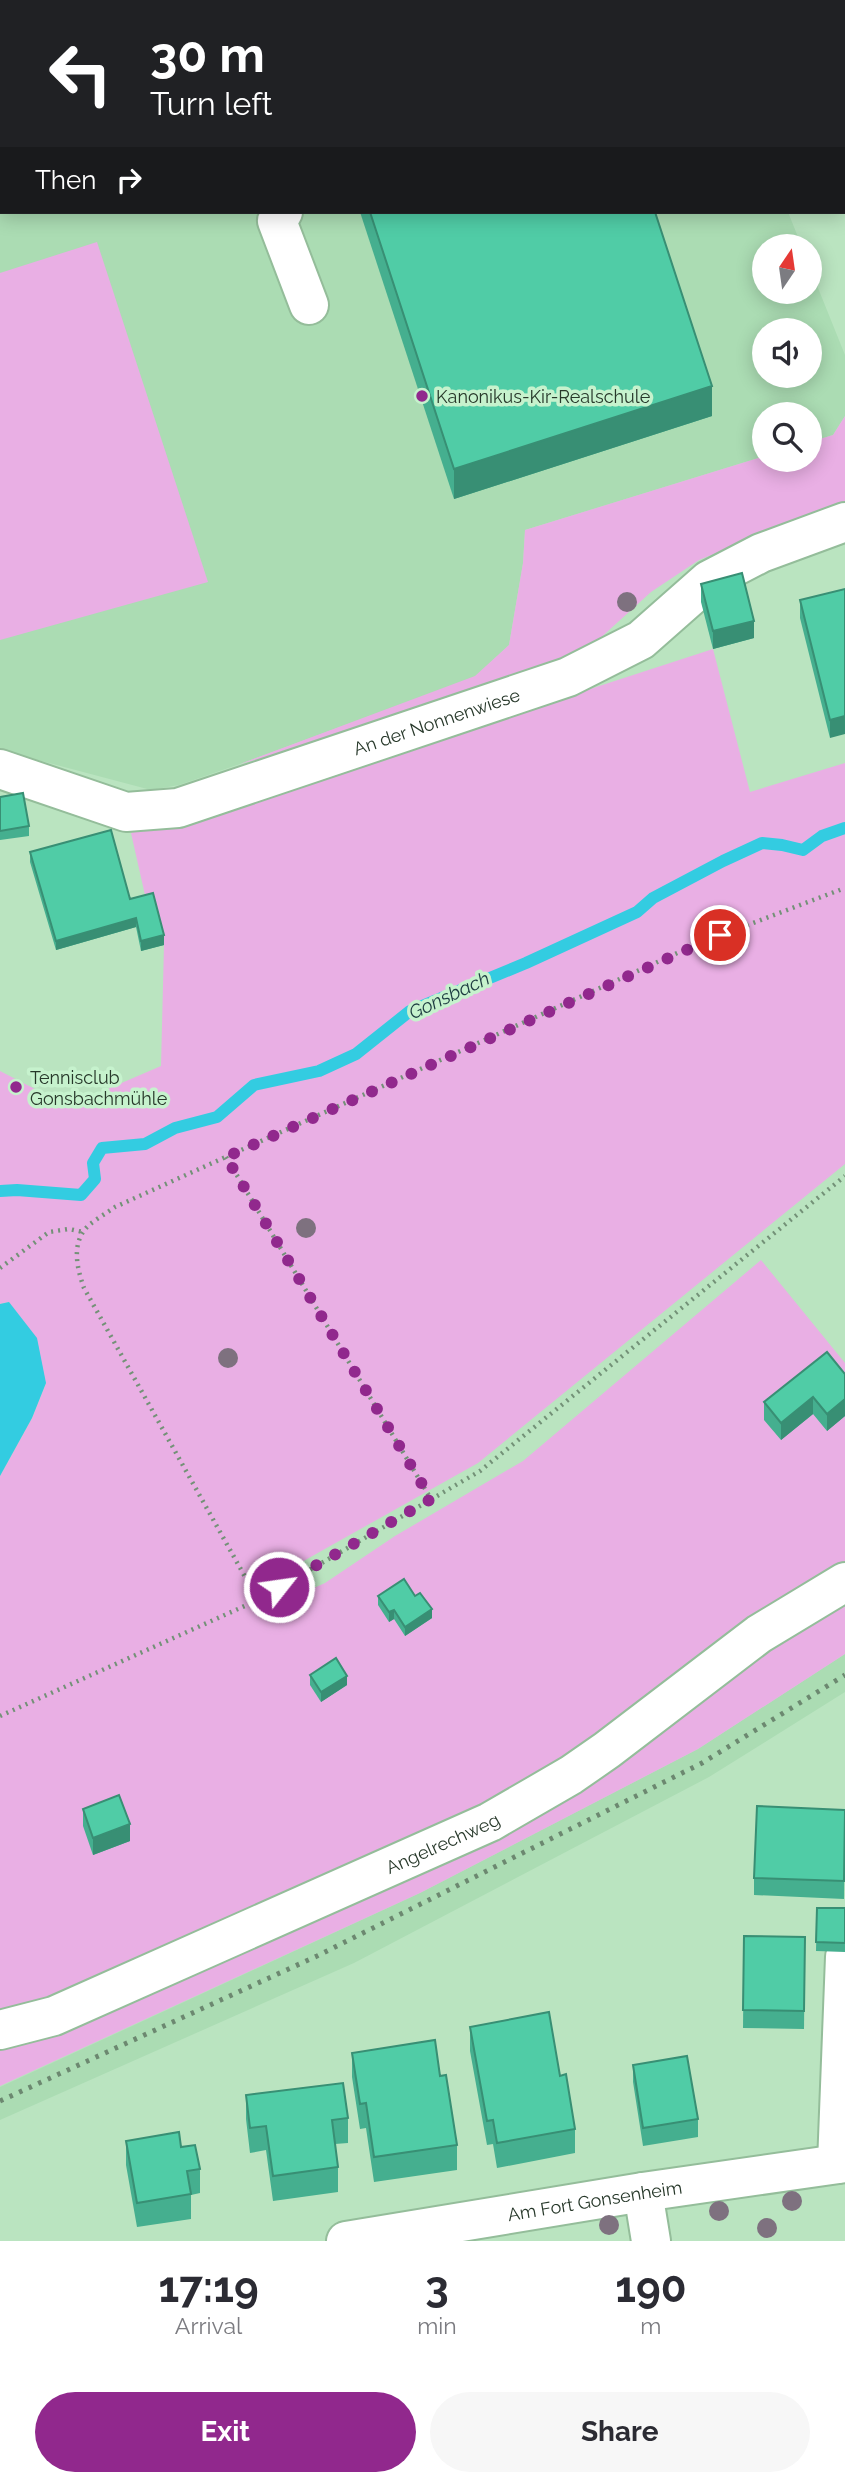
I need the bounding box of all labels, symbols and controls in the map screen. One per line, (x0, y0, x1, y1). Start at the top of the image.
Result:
text: 30 m (150, 26, 265, 83)
icon: left (35, 28, 126, 119)
text: Turn left (150, 85, 272, 122)
icon: right (110, 161, 148, 199)
text: Then (35, 165, 96, 195)
north arrow (752, 234, 822, 304)
map controls (752, 234, 822, 472)
button: sound (752, 318, 822, 388)
place label: Kanonikus-Kir-Realschule (436, 386, 651, 407)
marker: Kanonikus-Kir-Realschule (414, 388, 430, 404)
button: search (752, 402, 822, 472)
street label: An der Nonnenwiese (351, 683, 523, 759)
pin (690, 905, 750, 965)
icon: arrive (701, 916, 739, 954)
water label: Gonsbach (405, 967, 493, 1023)
place label: Tennisclub Gonsbachmühle (30, 1067, 168, 1109)
marker: Tennisclub Gonsbachmühle (8, 1079, 24, 1095)
position arrow (242, 1550, 316, 1624)
street label: Angelrechweg (382, 1808, 503, 1878)
street label: Am Fort Gonsenheim (506, 2176, 683, 2225)
text: 17:19 (158, 2263, 259, 2312)
text: 3 (425, 2263, 449, 2312)
text: 190 (615, 2263, 686, 2312)
text: Arrival (175, 2312, 242, 2339)
text: min (417, 2312, 457, 2339)
text: m (640, 2312, 661, 2339)
button: Exit (35, 2392, 416, 2472)
button: Share (430, 2392, 810, 2472)

